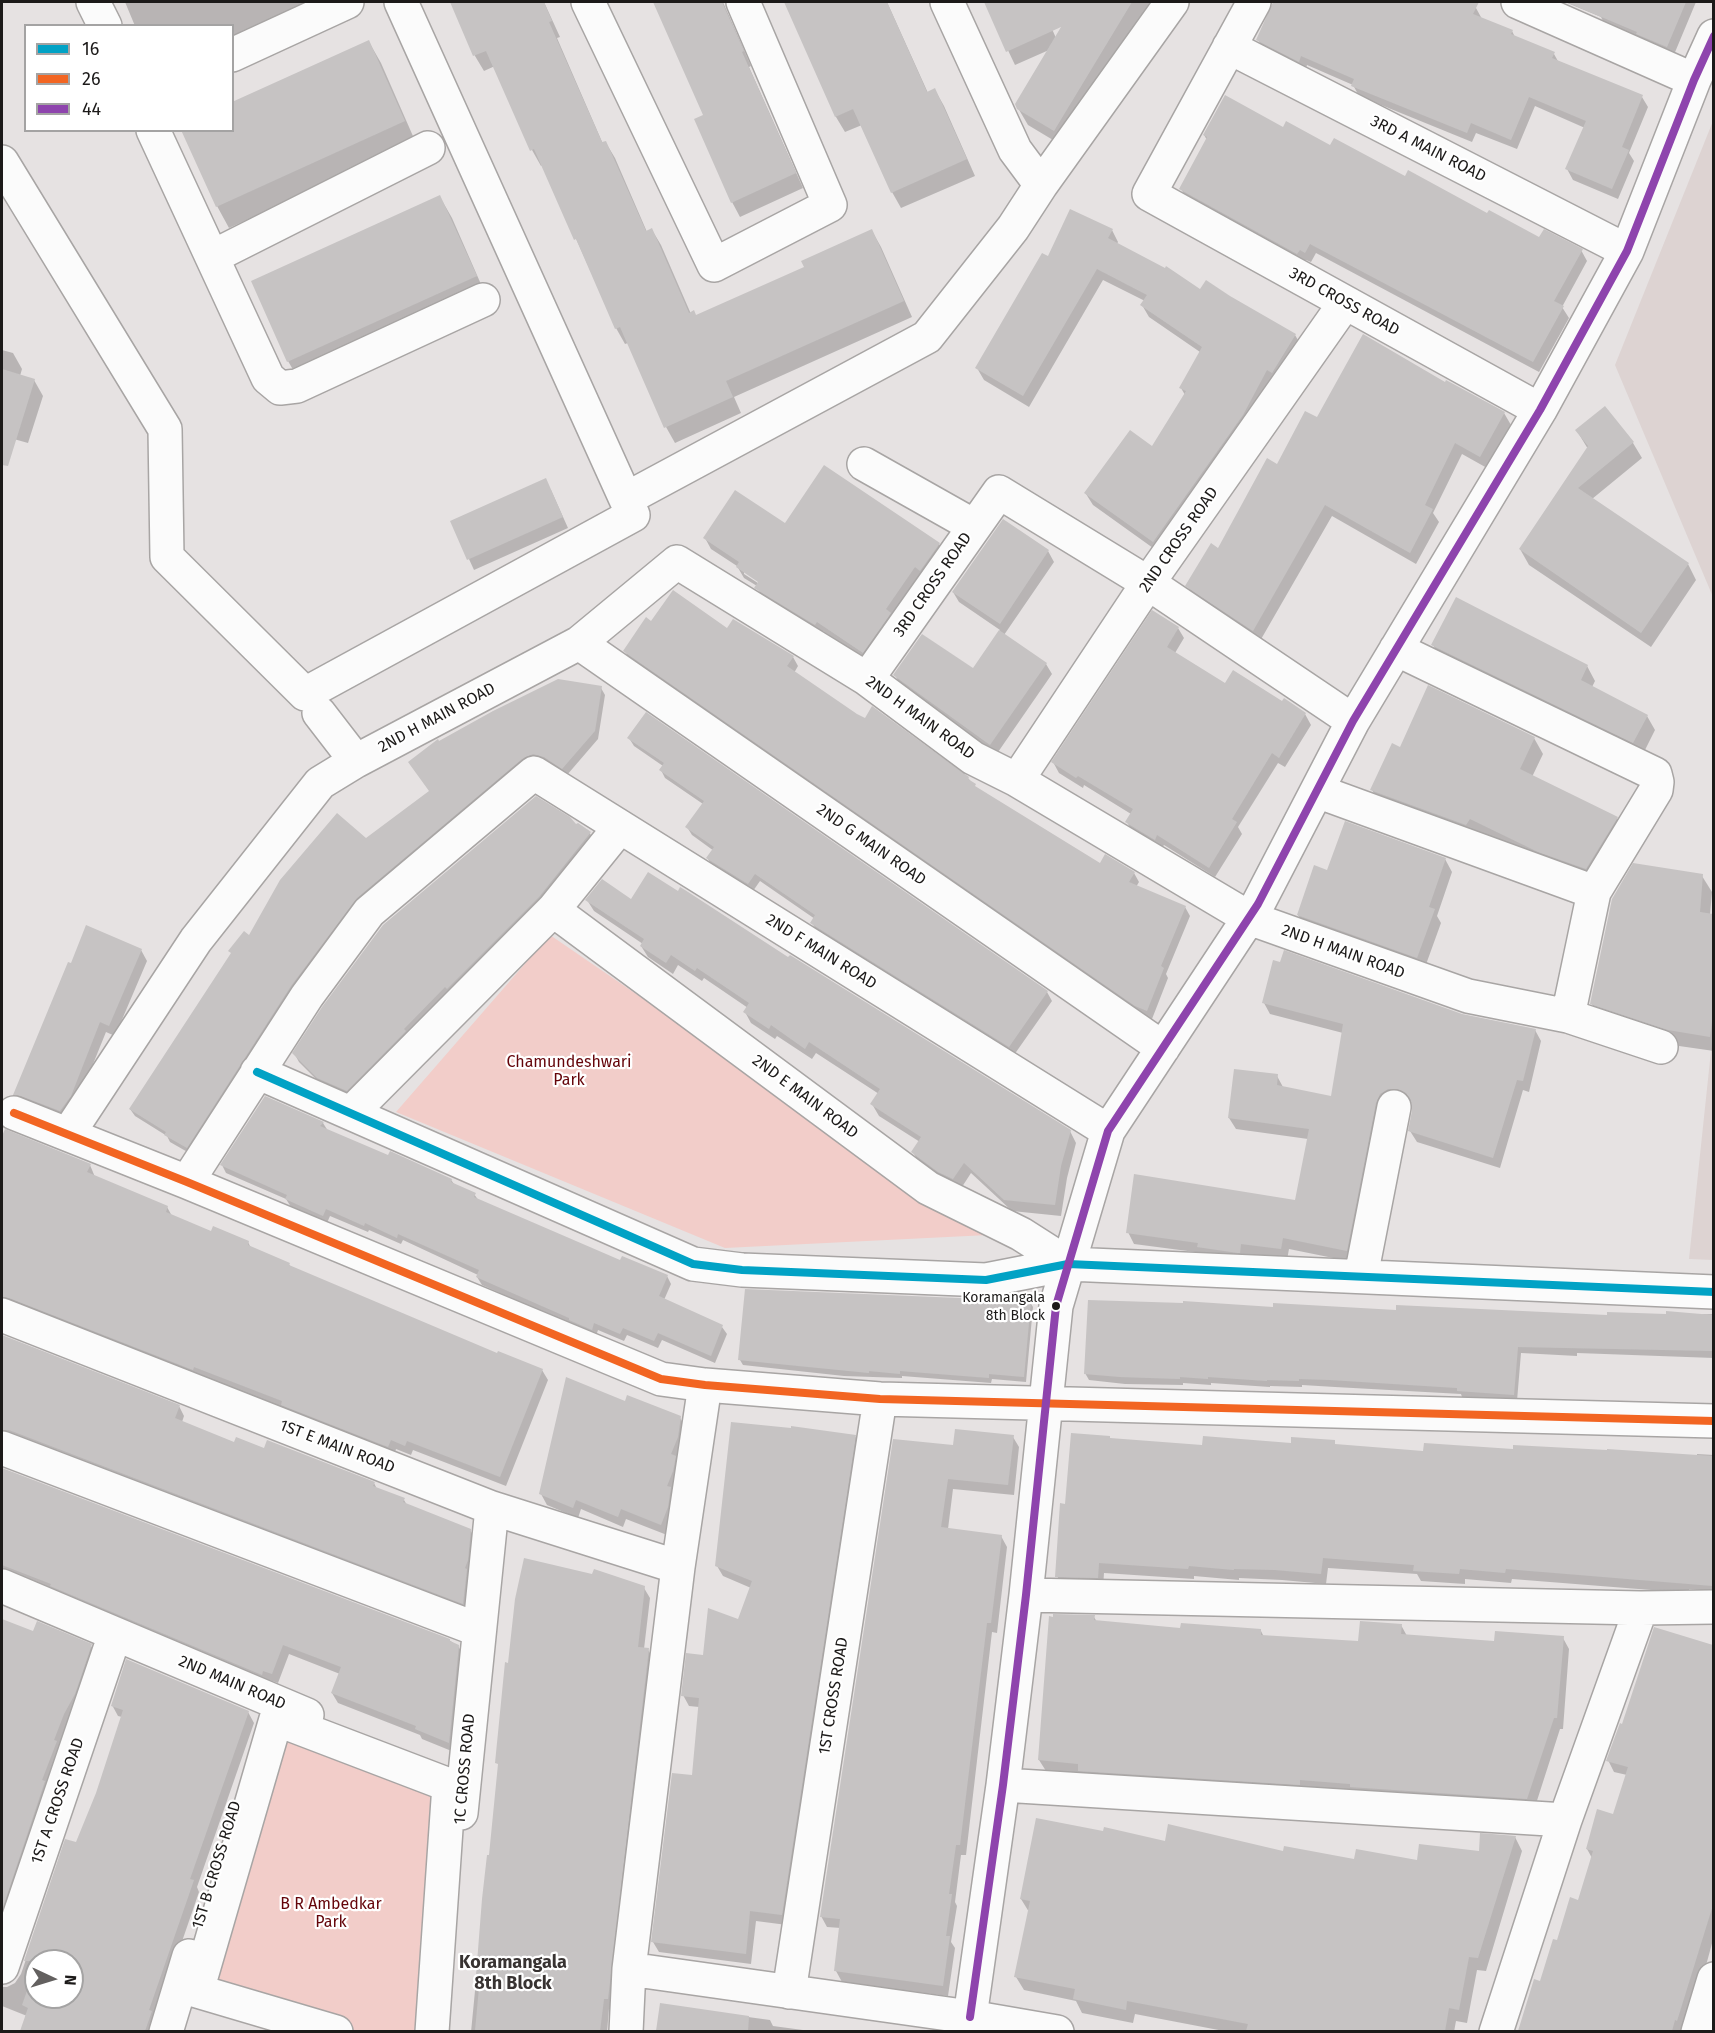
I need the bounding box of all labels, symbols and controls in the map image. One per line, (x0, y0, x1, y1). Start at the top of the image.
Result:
legend (24, 24, 234, 132)
text: 16 (82, 38, 99, 60)
text: 26 (82, 68, 101, 90)
text: 44 (82, 98, 101, 120)
street label: 3RD A MAIN ROAD (1367, 112, 1489, 186)
street label: 3RD CROSS ROAD (1285, 264, 1403, 340)
street label: 2ND CROSS ROAD (1135, 484, 1223, 596)
street label: 3RD CROSS ROAD (890, 529, 976, 641)
street label: 2ND H MAIN ROAD (862, 672, 978, 764)
street label: 2ND H MAIN ROAD (375, 679, 499, 757)
street label: 2ND G MAIN ROAD (813, 800, 929, 890)
street label: 2ND F MAIN ROAD (762, 910, 880, 994)
street label: 2ND H MAIN ROAD (1279, 921, 1407, 983)
street label: 2ND E MAIN ROAD (748, 1051, 862, 1143)
park label: Chamundeshwari Park (506, 1053, 632, 1091)
place label: Koramangala 8th Block (962, 1290, 1045, 1322)
marker: Koramangala 8th Block (1050, 1300, 1062, 1312)
street label: 1ST E MAIN ROAD (277, 1416, 397, 1478)
street label: 1ST CROSS ROAD (815, 1636, 853, 1756)
street label: 2ND MAIN ROAD (175, 1652, 289, 1714)
street label: 1C CROSS ROAD (451, 1713, 479, 1825)
street label: 1ST A CROSS ROAD (27, 1735, 89, 1867)
street label: 1ST B CROSS ROAD (188, 1799, 246, 1931)
park label: B R Ambedkar Park (280, 1895, 382, 1933)
north arrow (24, 1949, 84, 2009)
district label: Koramangala 8th Block (459, 1952, 567, 1994)
text: N (61, 1974, 80, 1986)

